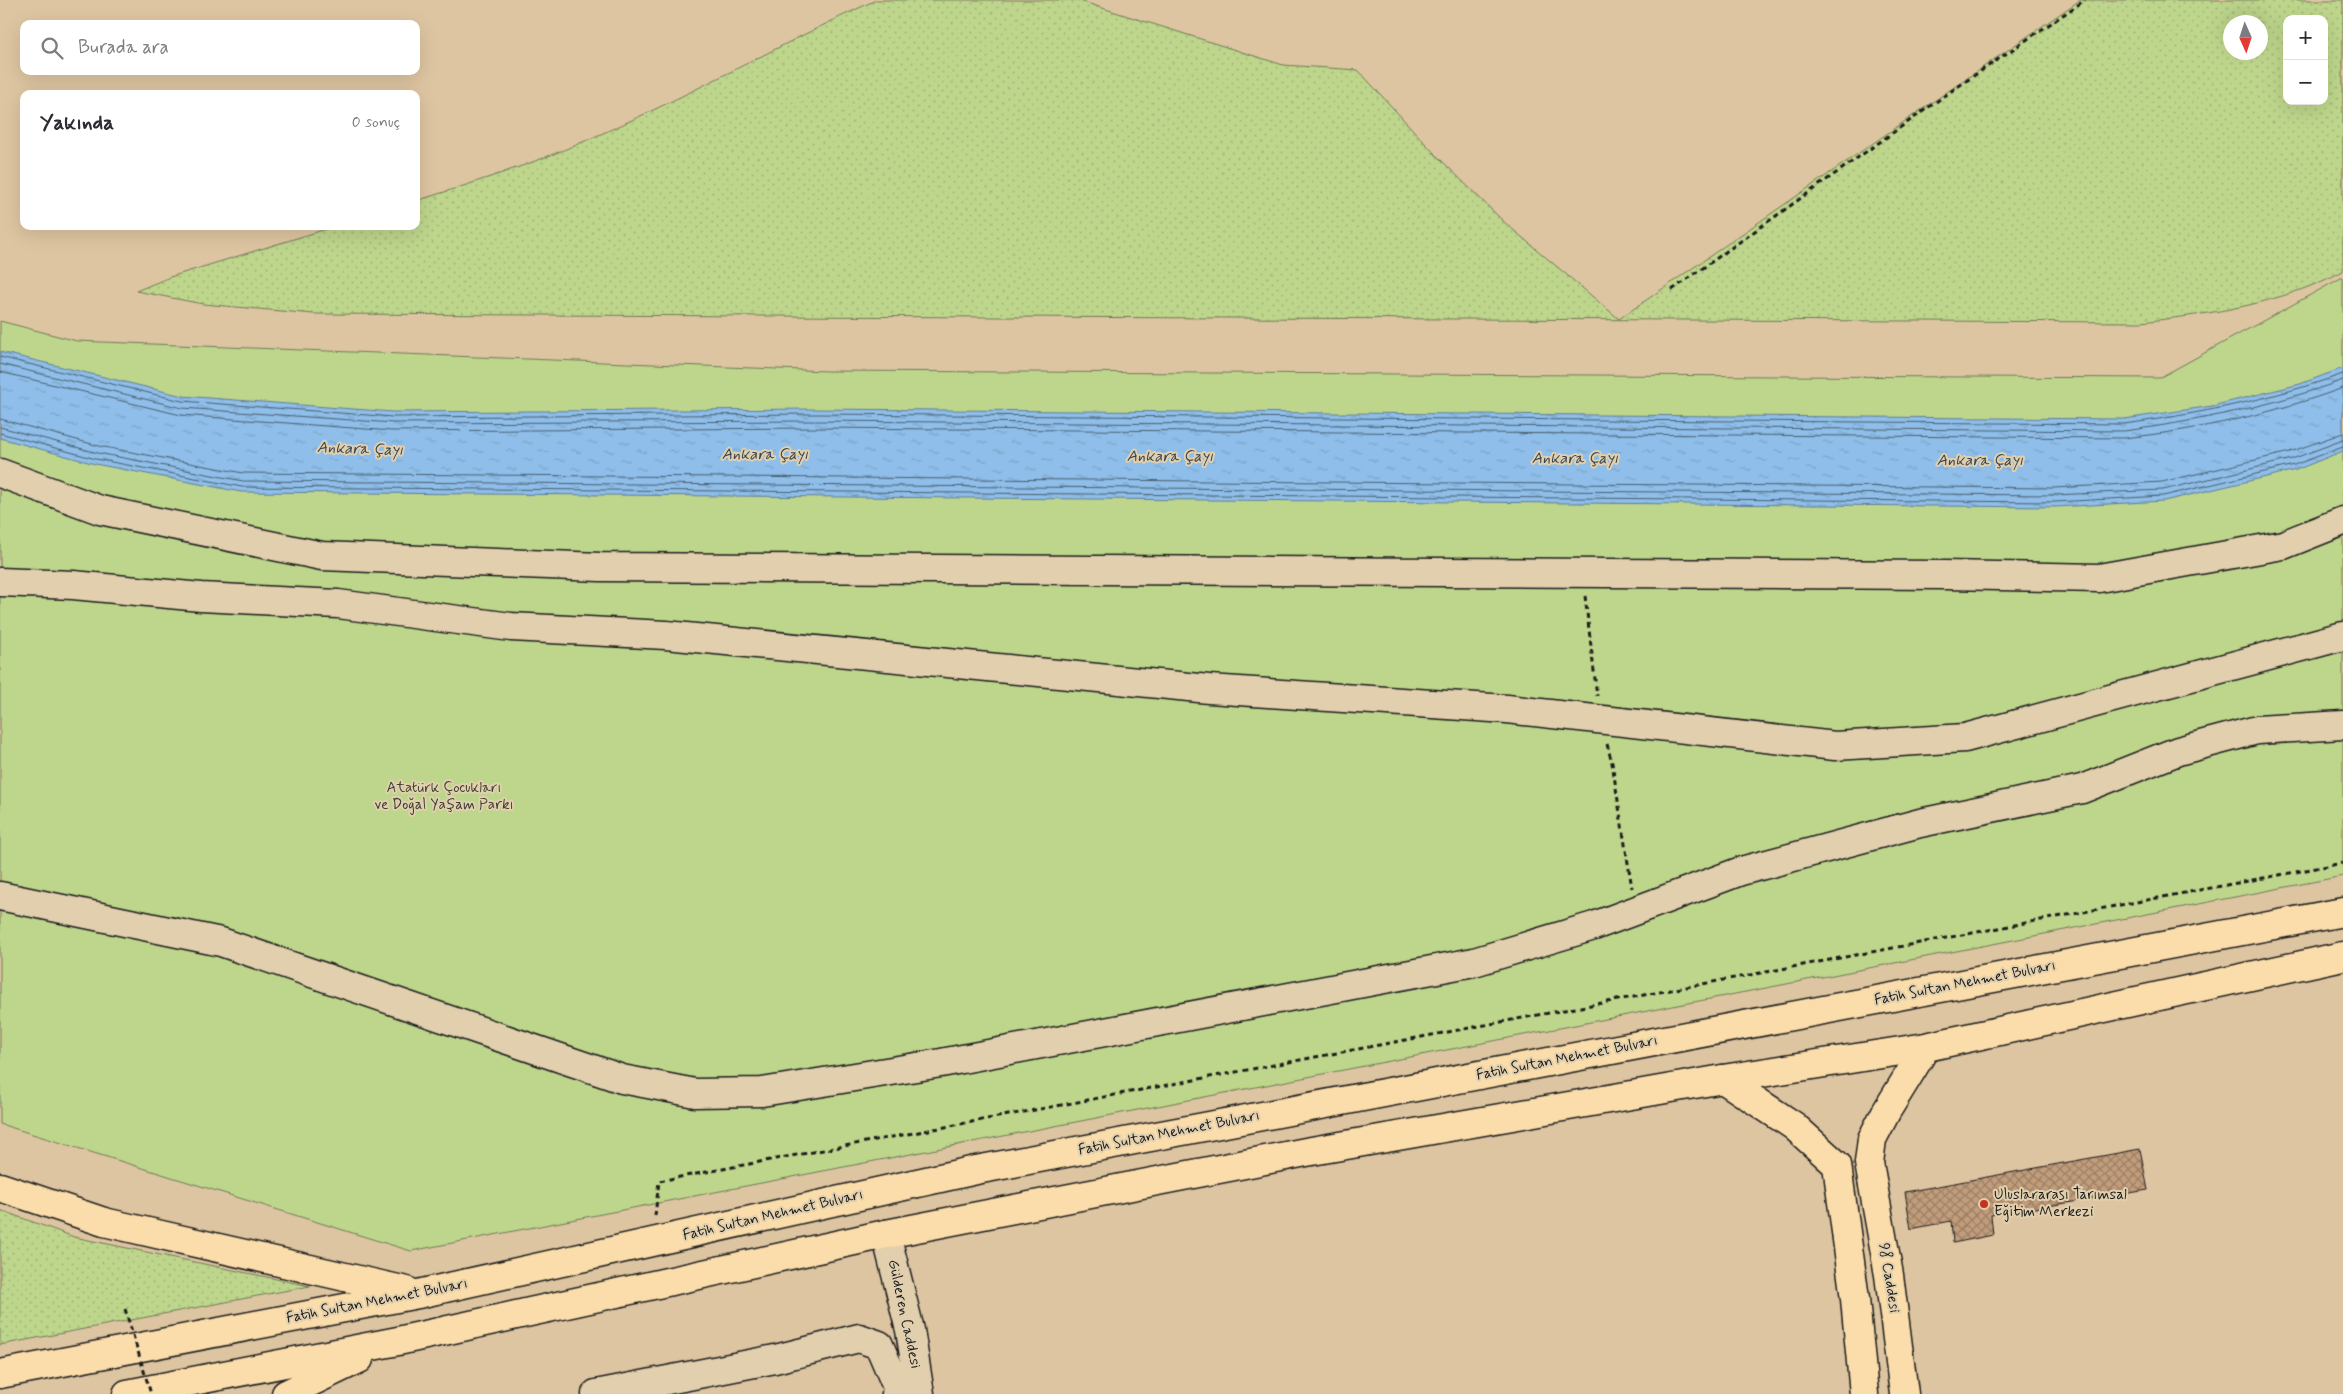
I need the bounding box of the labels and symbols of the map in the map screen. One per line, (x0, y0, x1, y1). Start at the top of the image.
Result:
north arrow (2223, 15, 2268, 60)
water label: Ankara Çayı (317, 437, 404, 461)
water label: Ankara Çayı (722, 444, 809, 465)
water label: Ankara Çayı (1127, 446, 1214, 467)
water label: Ankara Çayı (1532, 448, 1619, 469)
water label: Ankara Çayı (1937, 450, 2024, 471)
park label: Atatürk Çocukları ve Doğal Yaşam Parkı (374, 778, 514, 815)
street label: Fatih Sultan Mehmet Bulvarı (1873, 956, 2057, 1010)
street label: Fatih Sultan Mehmet Bulvarı (1475, 1031, 1659, 1085)
street label: Fatih Sultan Mehmet Bulvarı (1077, 1106, 1261, 1160)
street label: Fatih Sultan Mehmet Bulvarı (681, 1185, 865, 1245)
place label: Uluslararası Tarımsal Eğitim Merkezi (1994, 1185, 2127, 1222)
marker: Uluslararası Tarımsal Eğitim Merkezi (1978, 1198, 1990, 1210)
street label: 98 Caddesi (1874, 1242, 1904, 1314)
street label: Gülderen Caddesi (883, 1258, 925, 1370)
street label: Fatih Sultan Mehmet Bulvarı (285, 1274, 469, 1328)

